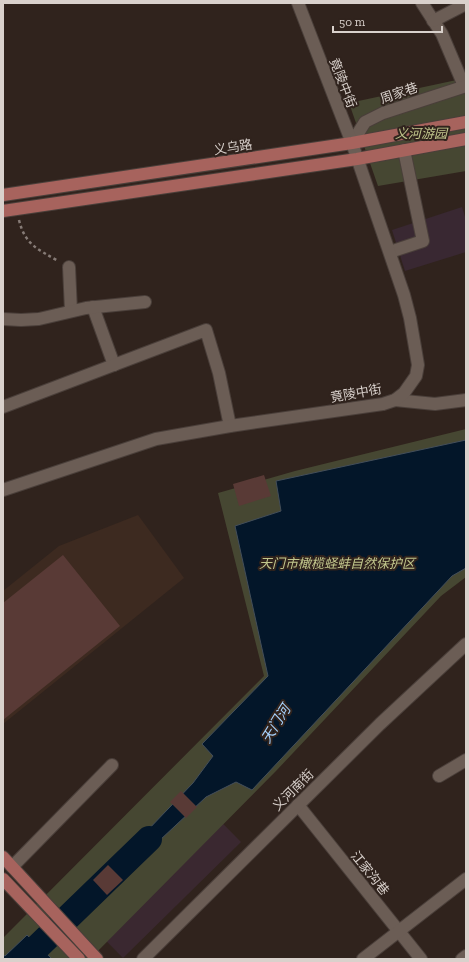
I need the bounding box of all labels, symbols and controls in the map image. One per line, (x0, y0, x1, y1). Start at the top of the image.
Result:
scale bar (333, 8, 442, 34)
text: 50 m (339, 15, 366, 29)
street label: 竟陵中街 (327, 56, 359, 110)
street label: 周家巷 (378, 80, 420, 106)
park label: 义河游园 (395, 126, 449, 141)
street label: 义乌路 (213, 137, 253, 157)
street label: 竟陵中街 (329, 381, 383, 405)
park label: 天门市橄榄蛏蚌自然保护区 (259, 556, 417, 571)
water label: 天门河 (258, 699, 296, 746)
street label: 义河南街 (269, 766, 317, 814)
street label: 江家沟巷 (348, 848, 392, 898)

